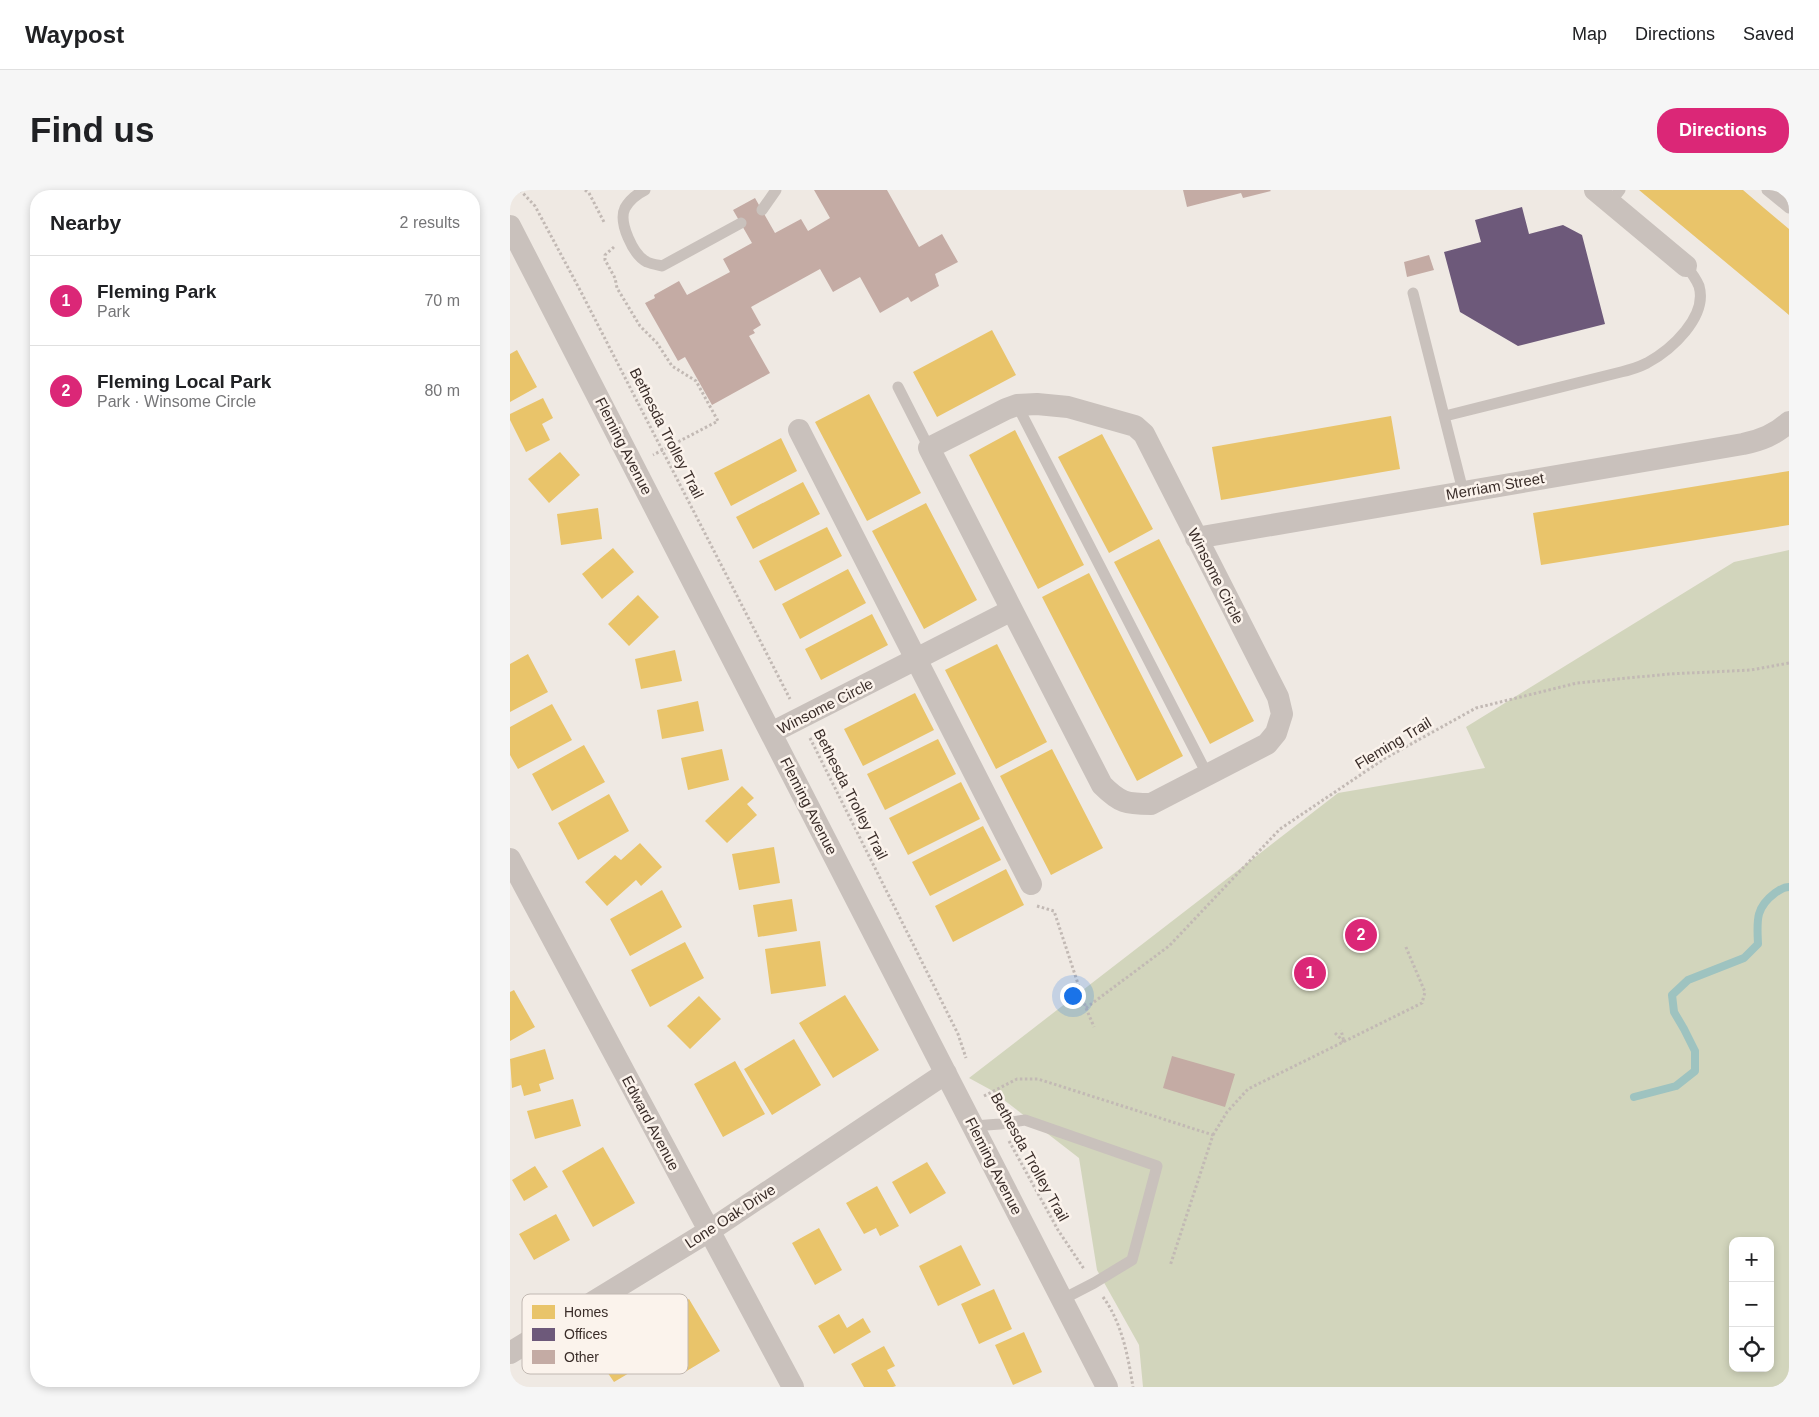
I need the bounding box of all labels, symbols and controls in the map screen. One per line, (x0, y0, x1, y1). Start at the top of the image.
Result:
text: Waypost (25, 21, 124, 48)
text: Map (1572, 24, 1607, 44)
text: Directions (1635, 24, 1715, 44)
text: Saved (1743, 24, 1794, 44)
button: Directions (1657, 108, 1789, 153)
text: Find us (30, 110, 154, 149)
text: Nearby (50, 211, 121, 234)
text: 2 results (400, 214, 460, 231)
text: Fleming Park (97, 281, 216, 302)
text: 1 (62, 292, 70, 309)
text: 70 m (424, 292, 460, 309)
text: Park (97, 303, 130, 320)
street label: Bethesda Trolley Trail (627, 365, 707, 501)
text: Fleming Local Park (97, 371, 271, 392)
text: 2 (62, 382, 70, 399)
text: 80 m (424, 382, 460, 399)
text: Park · Winsome Circle (97, 393, 256, 410)
street label: Fleming Avenue (592, 394, 656, 498)
street label: Merriam Street (1445, 469, 1546, 503)
street label: Winsome Circle (1185, 525, 1247, 627)
street label: Winsome Circle (774, 675, 876, 737)
street label: Fleming Trail (1352, 714, 1434, 772)
street label: Bethesda Trolley Trail (811, 726, 891, 862)
street label: Fleming Avenue (777, 754, 841, 858)
pin: 2 (1345, 916, 1377, 954)
pin: 1 (1294, 954, 1326, 992)
your location (1060, 983, 1086, 1009)
street label: Edward Avenue (619, 1073, 683, 1173)
street label: Bethesda Trolley Trail (988, 1090, 1072, 1224)
street label: Fleming Avenue (962, 1114, 1026, 1218)
street label: Lone Oak Drive (682, 1180, 778, 1252)
map controls (1729, 1237, 1774, 1372)
button: + (1729, 1237, 1774, 1282)
button: − (1729, 1282, 1774, 1327)
legend (522, 1294, 688, 1374)
text: Homes (564, 1304, 608, 1320)
text: Offices (564, 1326, 607, 1342)
button: locate (1729, 1327, 1774, 1372)
text: Other (564, 1349, 599, 1365)

